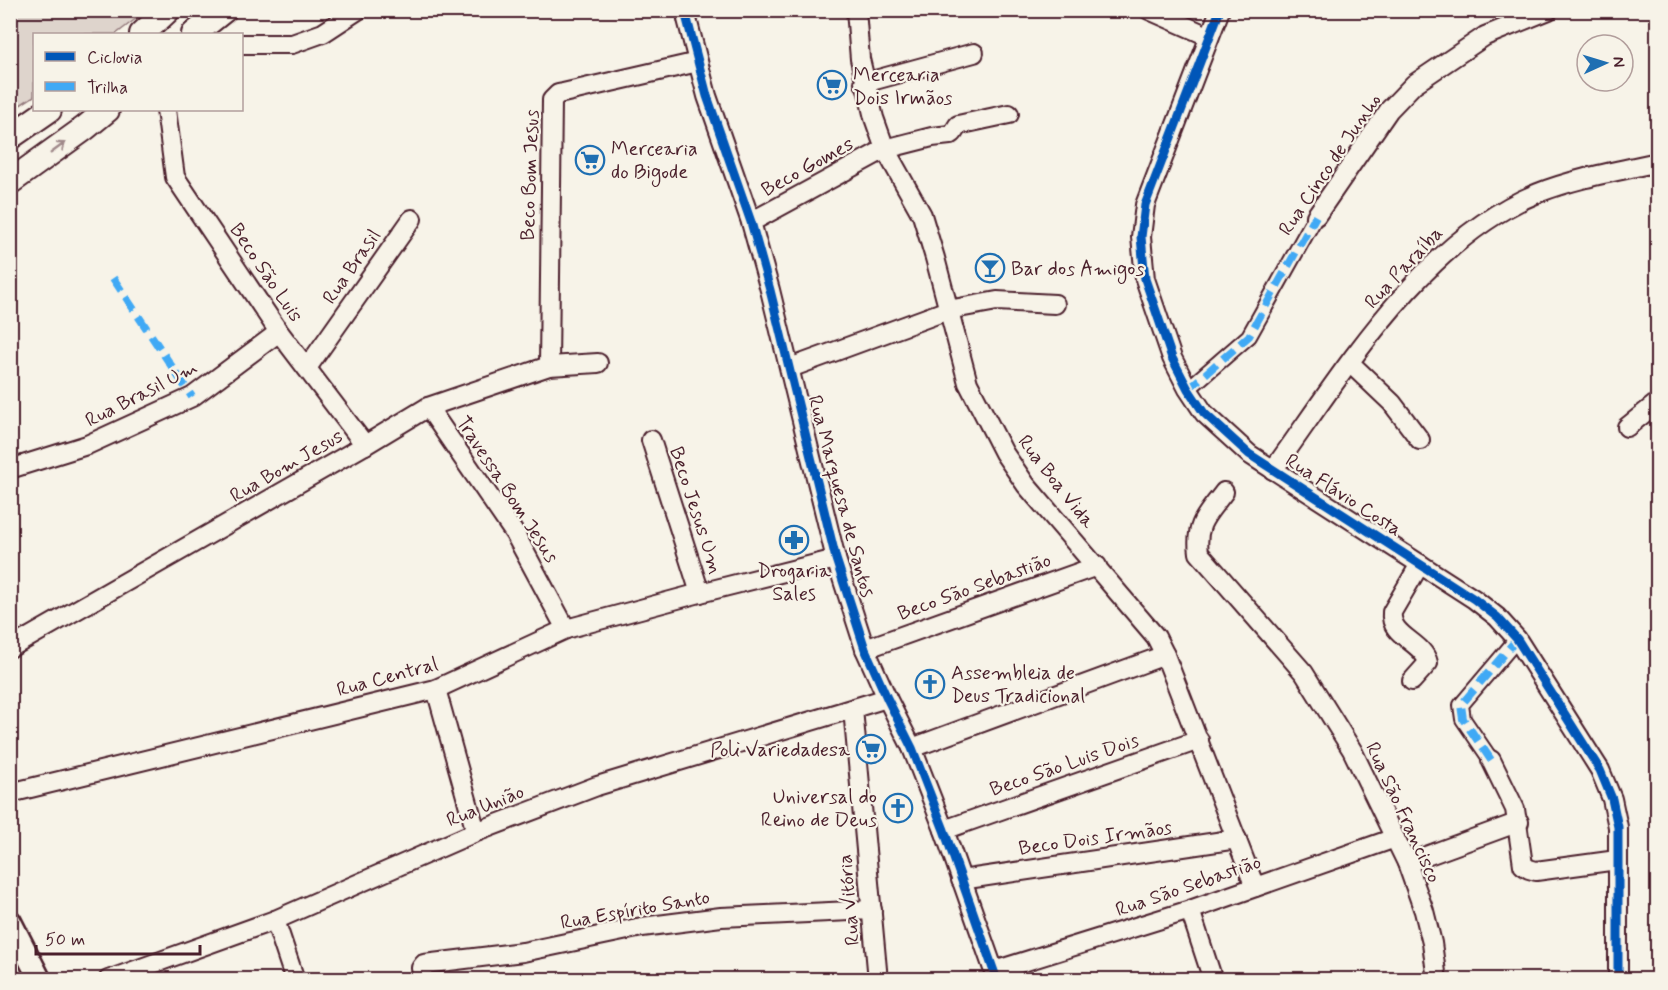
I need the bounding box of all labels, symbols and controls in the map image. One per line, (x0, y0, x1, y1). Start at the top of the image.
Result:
legend (33, 33, 243, 111)
north arrow (1575, 33, 1635, 93)
text: Ciclovia (87, 46, 143, 70)
text: N (1608, 56, 1629, 68)
place label: Mercearia Dois Irmãos (853, 62, 953, 112)
supermarket icon: Mercearia Dois Irmãos (816, 69, 848, 101)
text: Trilha (87, 76, 128, 100)
street label: Rua Cinco de Junho (1273, 88, 1388, 241)
street label: Beco Bom Jesus (515, 109, 546, 241)
street label: Beco Gomes (757, 131, 859, 204)
place label: Mercearia do Bigode (611, 136, 698, 187)
one-way arrow (50, 142, 66, 154)
supermarket icon: Mercearia do Bigode (574, 144, 606, 176)
street label: Beco São Luis (223, 218, 309, 328)
street label: Rua Paraíba (1359, 221, 1449, 315)
street label: Rua Brasil (317, 224, 388, 310)
bar icon: Bar dos Amigos (974, 252, 1006, 284)
place label: Bar dos Amigos (1011, 256, 1144, 284)
street label: Rua Brasil Um (81, 354, 203, 434)
street label: Rua Marquesa de Santos (801, 392, 881, 601)
street label: Travessa Bom Jesus (449, 411, 565, 569)
street label: Rua Bom Jesus (225, 423, 348, 510)
street label: Rua Boa Vida (1011, 430, 1101, 535)
street label: Beco Jesus Um (662, 443, 729, 578)
street label: Rua Flávio Costa (1280, 447, 1407, 543)
pharmacy icon: Drogaria Sales (778, 524, 810, 556)
street label: Beco São Sebastião (894, 547, 1055, 628)
place label: Drogaria Sales (757, 558, 832, 608)
street label: Rua Central (334, 651, 441, 704)
place label: Assembleia de Deus Tradicional (951, 660, 1085, 710)
church icon: Assembleia de Deus Tradicional (914, 668, 946, 700)
street label: Beco São Luis Dois (986, 727, 1143, 804)
supermarket icon: Poli Variedadesa (855, 733, 887, 765)
place label: Poli Variedadesa (710, 737, 851, 764)
street label: Rua São Francisco (1358, 738, 1447, 887)
street label: Rua União (443, 779, 528, 834)
place label: Universal do Reino de Deus (761, 784, 877, 834)
church icon: Universal do Reino de Deus (882, 792, 914, 824)
street label: Beco Dois Irmãos (1017, 814, 1174, 863)
street label: Rua São Sebastião (1112, 849, 1265, 924)
street label: Rua Vitória (832, 853, 867, 947)
street label: Rua Espírito Santo (558, 884, 712, 937)
scale bar (36, 918, 200, 956)
text: 50 m (45, 928, 85, 952)

